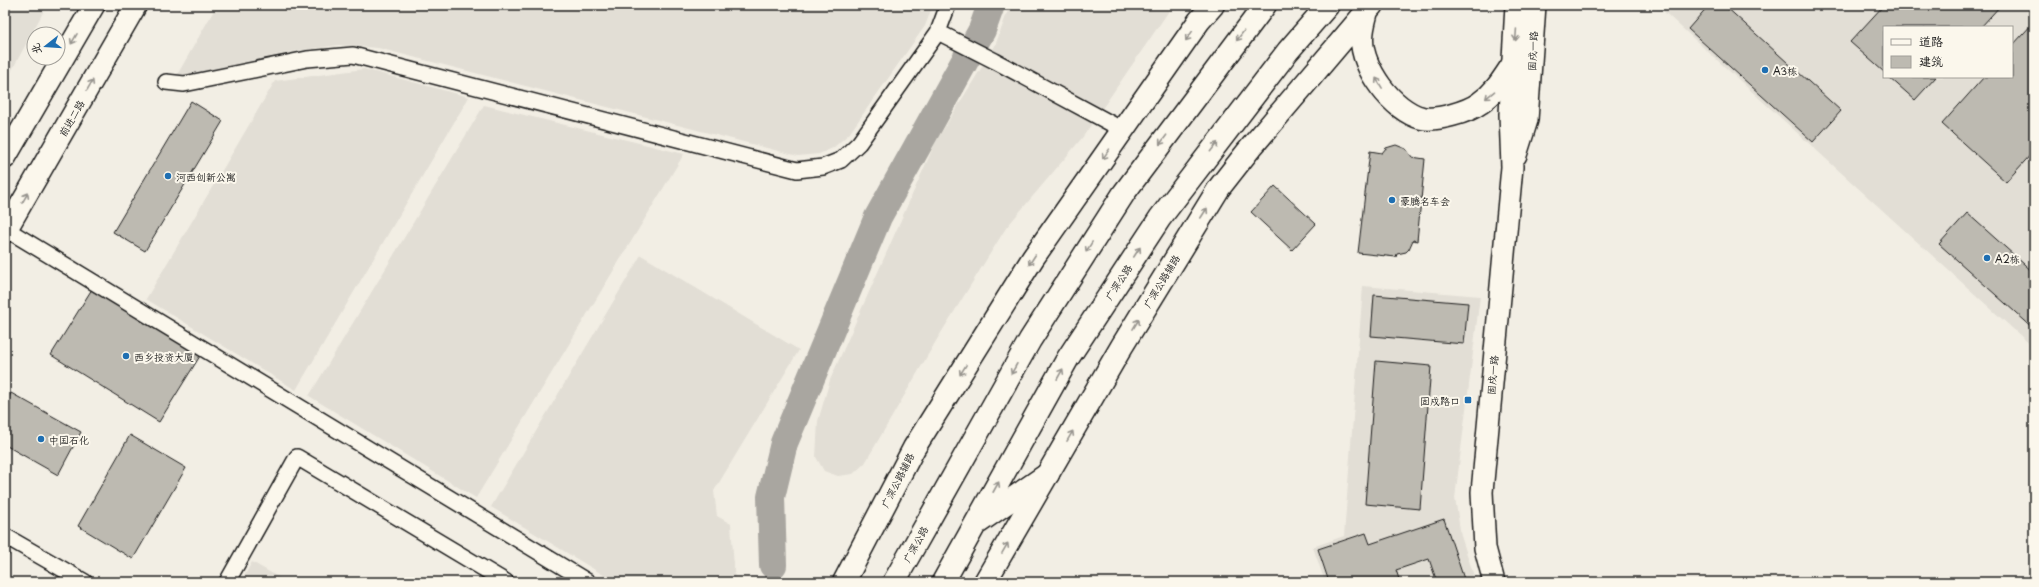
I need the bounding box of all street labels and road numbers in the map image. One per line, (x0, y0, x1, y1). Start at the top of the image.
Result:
street label: 固戍一路 (1523, 31, 1541, 71)
street label: 前进二路 (55, 97, 87, 139)
street label: 广深公路辅路 (1139, 251, 1183, 311)
street label: 广深公路 (1101, 261, 1135, 303)
street label: 固戍一路 (1483, 354, 1501, 396)
street label: 广深公路辅路 (877, 450, 917, 510)
street label: 广深公路 (899, 523, 931, 565)

